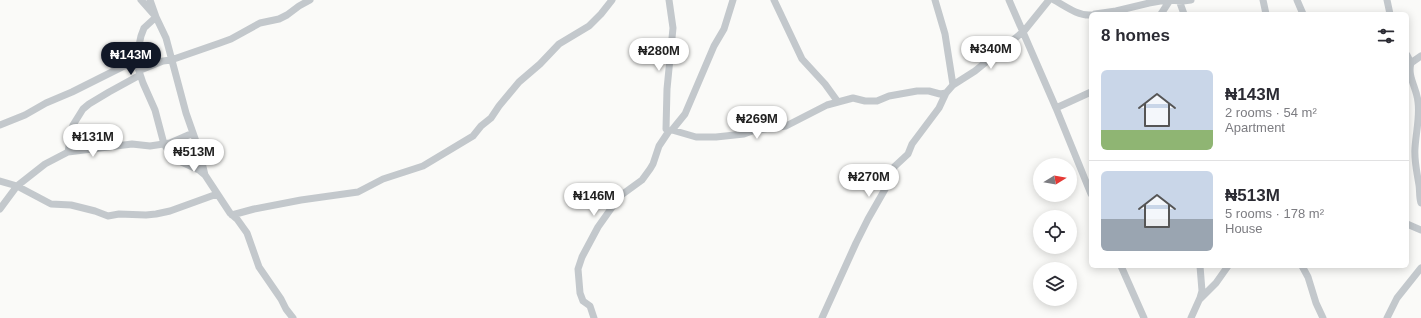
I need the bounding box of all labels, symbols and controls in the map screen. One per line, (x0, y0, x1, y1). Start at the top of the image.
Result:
icon: filters (1375, 25, 1397, 47)
text: 8 homes (1101, 26, 1170, 45)
pin: ₦340M (963, 36, 1019, 70)
pin: ₦280M (631, 38, 687, 72)
text: ₦340M (970, 41, 1012, 56)
pin: ₦143M (103, 42, 159, 76)
text: ₦280M (638, 43, 680, 58)
text: ₦143M (110, 47, 152, 62)
text: ₦143M (1225, 85, 1280, 104)
icon: home (1133, 86, 1181, 134)
text: 2 rooms · 54 m² (1225, 105, 1317, 120)
pin: ₦269M (729, 106, 785, 140)
text: ₦269M (736, 111, 778, 126)
text: Apartment (1225, 120, 1285, 135)
pin: ₦131M (65, 124, 121, 158)
text: ₦131M (72, 129, 114, 144)
pin: ₦513M (166, 139, 222, 173)
text: ₦513M (173, 144, 215, 159)
north arrow (1033, 158, 1077, 202)
map controls (1033, 158, 1077, 306)
pin: ₦270M (841, 164, 897, 198)
text: ₦270M (848, 169, 890, 184)
pin: ₦146M (566, 183, 622, 217)
text: ₦513M (1225, 186, 1280, 205)
icon: home (1133, 187, 1181, 235)
text: ₦146M (573, 188, 615, 203)
text: 5 rooms · 178 m² (1225, 206, 1324, 221)
button: locate (1033, 210, 1077, 254)
text: House (1225, 221, 1263, 236)
button: layers (1033, 262, 1077, 306)

